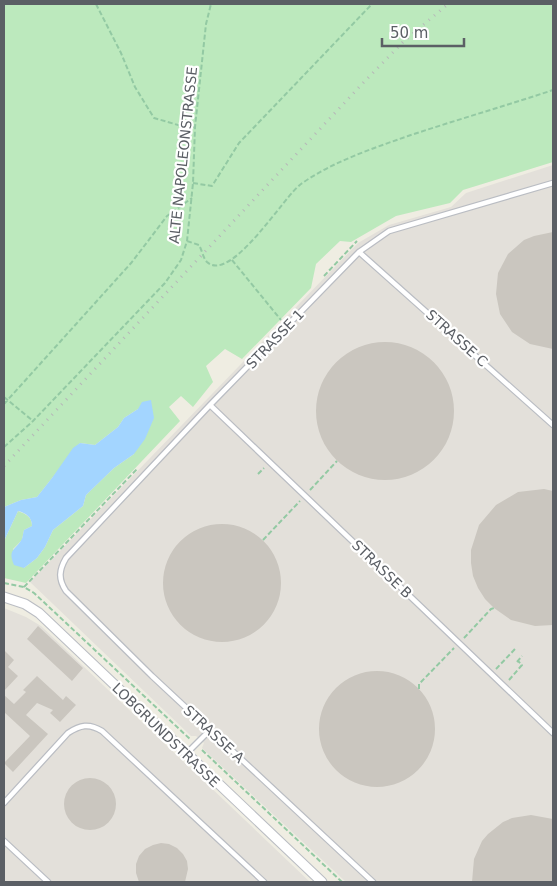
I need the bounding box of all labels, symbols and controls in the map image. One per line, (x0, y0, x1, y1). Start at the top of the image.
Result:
scale bar (382, 15, 464, 47)
text: 50 m (390, 24, 428, 42)
street label: ALTE NAPOLEONSTRASSE (166, 66, 200, 244)
street label: STRASSE 1 (243, 306, 307, 372)
street label: STRASSE C (423, 306, 491, 370)
street label: STRASSE B (349, 537, 415, 601)
street label: LOBGRUNDSTRASSE (109, 680, 223, 790)
street label: STRASSE A (180, 702, 248, 766)

